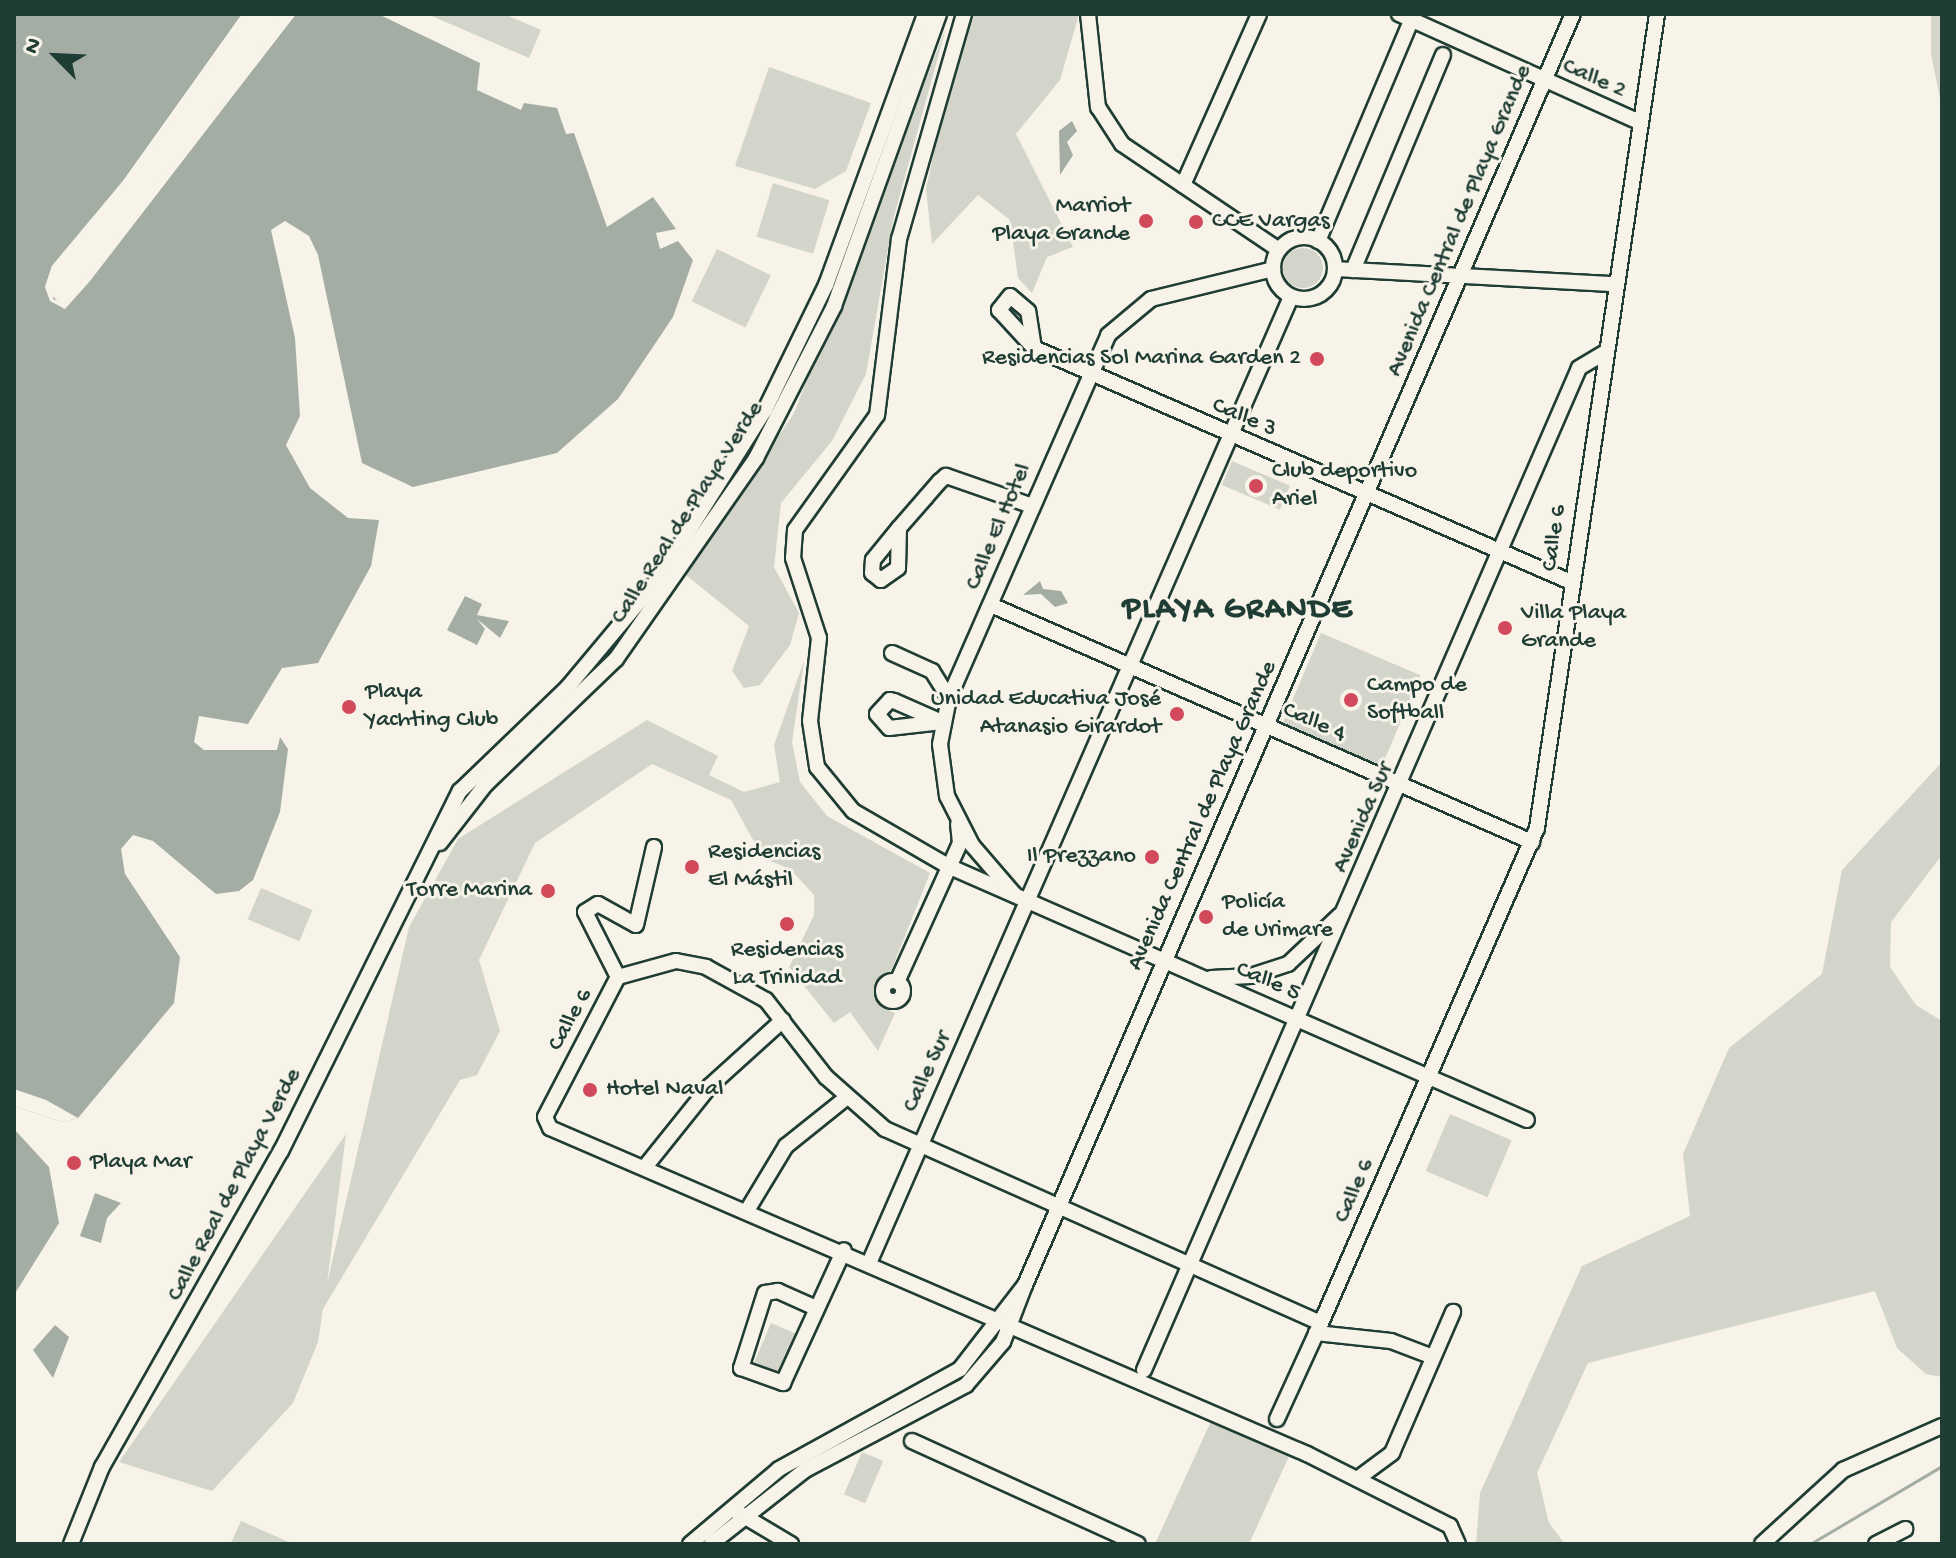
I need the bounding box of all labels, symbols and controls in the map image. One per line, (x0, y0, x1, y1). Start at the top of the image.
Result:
north arrow (16, 16, 96, 96)
text: N (19, 34, 49, 58)
street label: Calle 2 (1558, 52, 1630, 106)
street label: Avenida Central de Playa Grande (1381, 61, 1539, 381)
place label: Marriot Playa Grande (993, 193, 1130, 249)
place label: CCE Vargas (1212, 208, 1330, 236)
marker: Marriot Playa Grande (1137, 212, 1155, 230)
marker: CCE Vargas (1187, 213, 1205, 231)
place label: Residencias Sol Marina Garden 2 (982, 345, 1301, 373)
marker: Residencias Sol Marina Garden 2 (1308, 350, 1326, 368)
street label: Calle 3 (1207, 392, 1281, 444)
street label: Calle Real de Playa Verde (605, 396, 771, 630)
place label: Club deportivo Ariel (1272, 458, 1417, 514)
street label: Calle El Hotel (959, 459, 1039, 595)
marker: Club deportivo Ariel (1247, 477, 1265, 495)
street label: Calle 6 (1536, 503, 1574, 573)
district label: PLAYA GRANDE (1122, 591, 1354, 629)
place label: Villa Playa Grande (1521, 600, 1626, 656)
marker: Villa Playa Grande (1496, 619, 1514, 637)
street label: Avenida Central de Playa Grande (1122, 657, 1284, 975)
place label: Campo de Softball (1367, 672, 1467, 728)
place label: Playa Yachting Club (365, 679, 498, 735)
place label: Unidad Educativa José Atanasio Girardot (931, 686, 1161, 742)
marker: Campo de Softball (1342, 691, 1360, 709)
street label: Calle 4 (1278, 696, 1350, 750)
marker: Playa Yachting Club (340, 698, 358, 716)
marker: Unidad Educativa José Atanasio Girardot (1168, 705, 1186, 723)
street label: Avenida Sur (1327, 758, 1401, 878)
place label: Residencias El Mástil (708, 839, 820, 895)
place label: Il Prezzano (1027, 843, 1136, 871)
marker: Il Prezzano (1143, 848, 1161, 866)
marker: Residencias El Mástil (683, 858, 701, 876)
place label: Torre Marina (407, 877, 532, 905)
marker: Torre Marina (539, 882, 557, 900)
place label: Policía de Urimare (1222, 889, 1333, 945)
marker: Policía de Urimare (1197, 908, 1215, 926)
marker: Residencias La Trinidad (778, 915, 796, 933)
place label: Residencias La Trinidad (731, 937, 843, 993)
street label: Calle 5 (1231, 956, 1305, 1008)
street label: Calle 6 (542, 984, 600, 1056)
street label: Calle Sur (897, 1027, 959, 1117)
street label: Calle Real de Playa Verde (161, 1064, 309, 1306)
place label: Hotel Naval (606, 1076, 723, 1104)
marker: Hotel Naval (581, 1081, 599, 1099)
place label: Playa Mar (90, 1149, 191, 1177)
marker: Playa Mar (65, 1154, 83, 1172)
street label: Calle 6 (1328, 1154, 1382, 1228)

